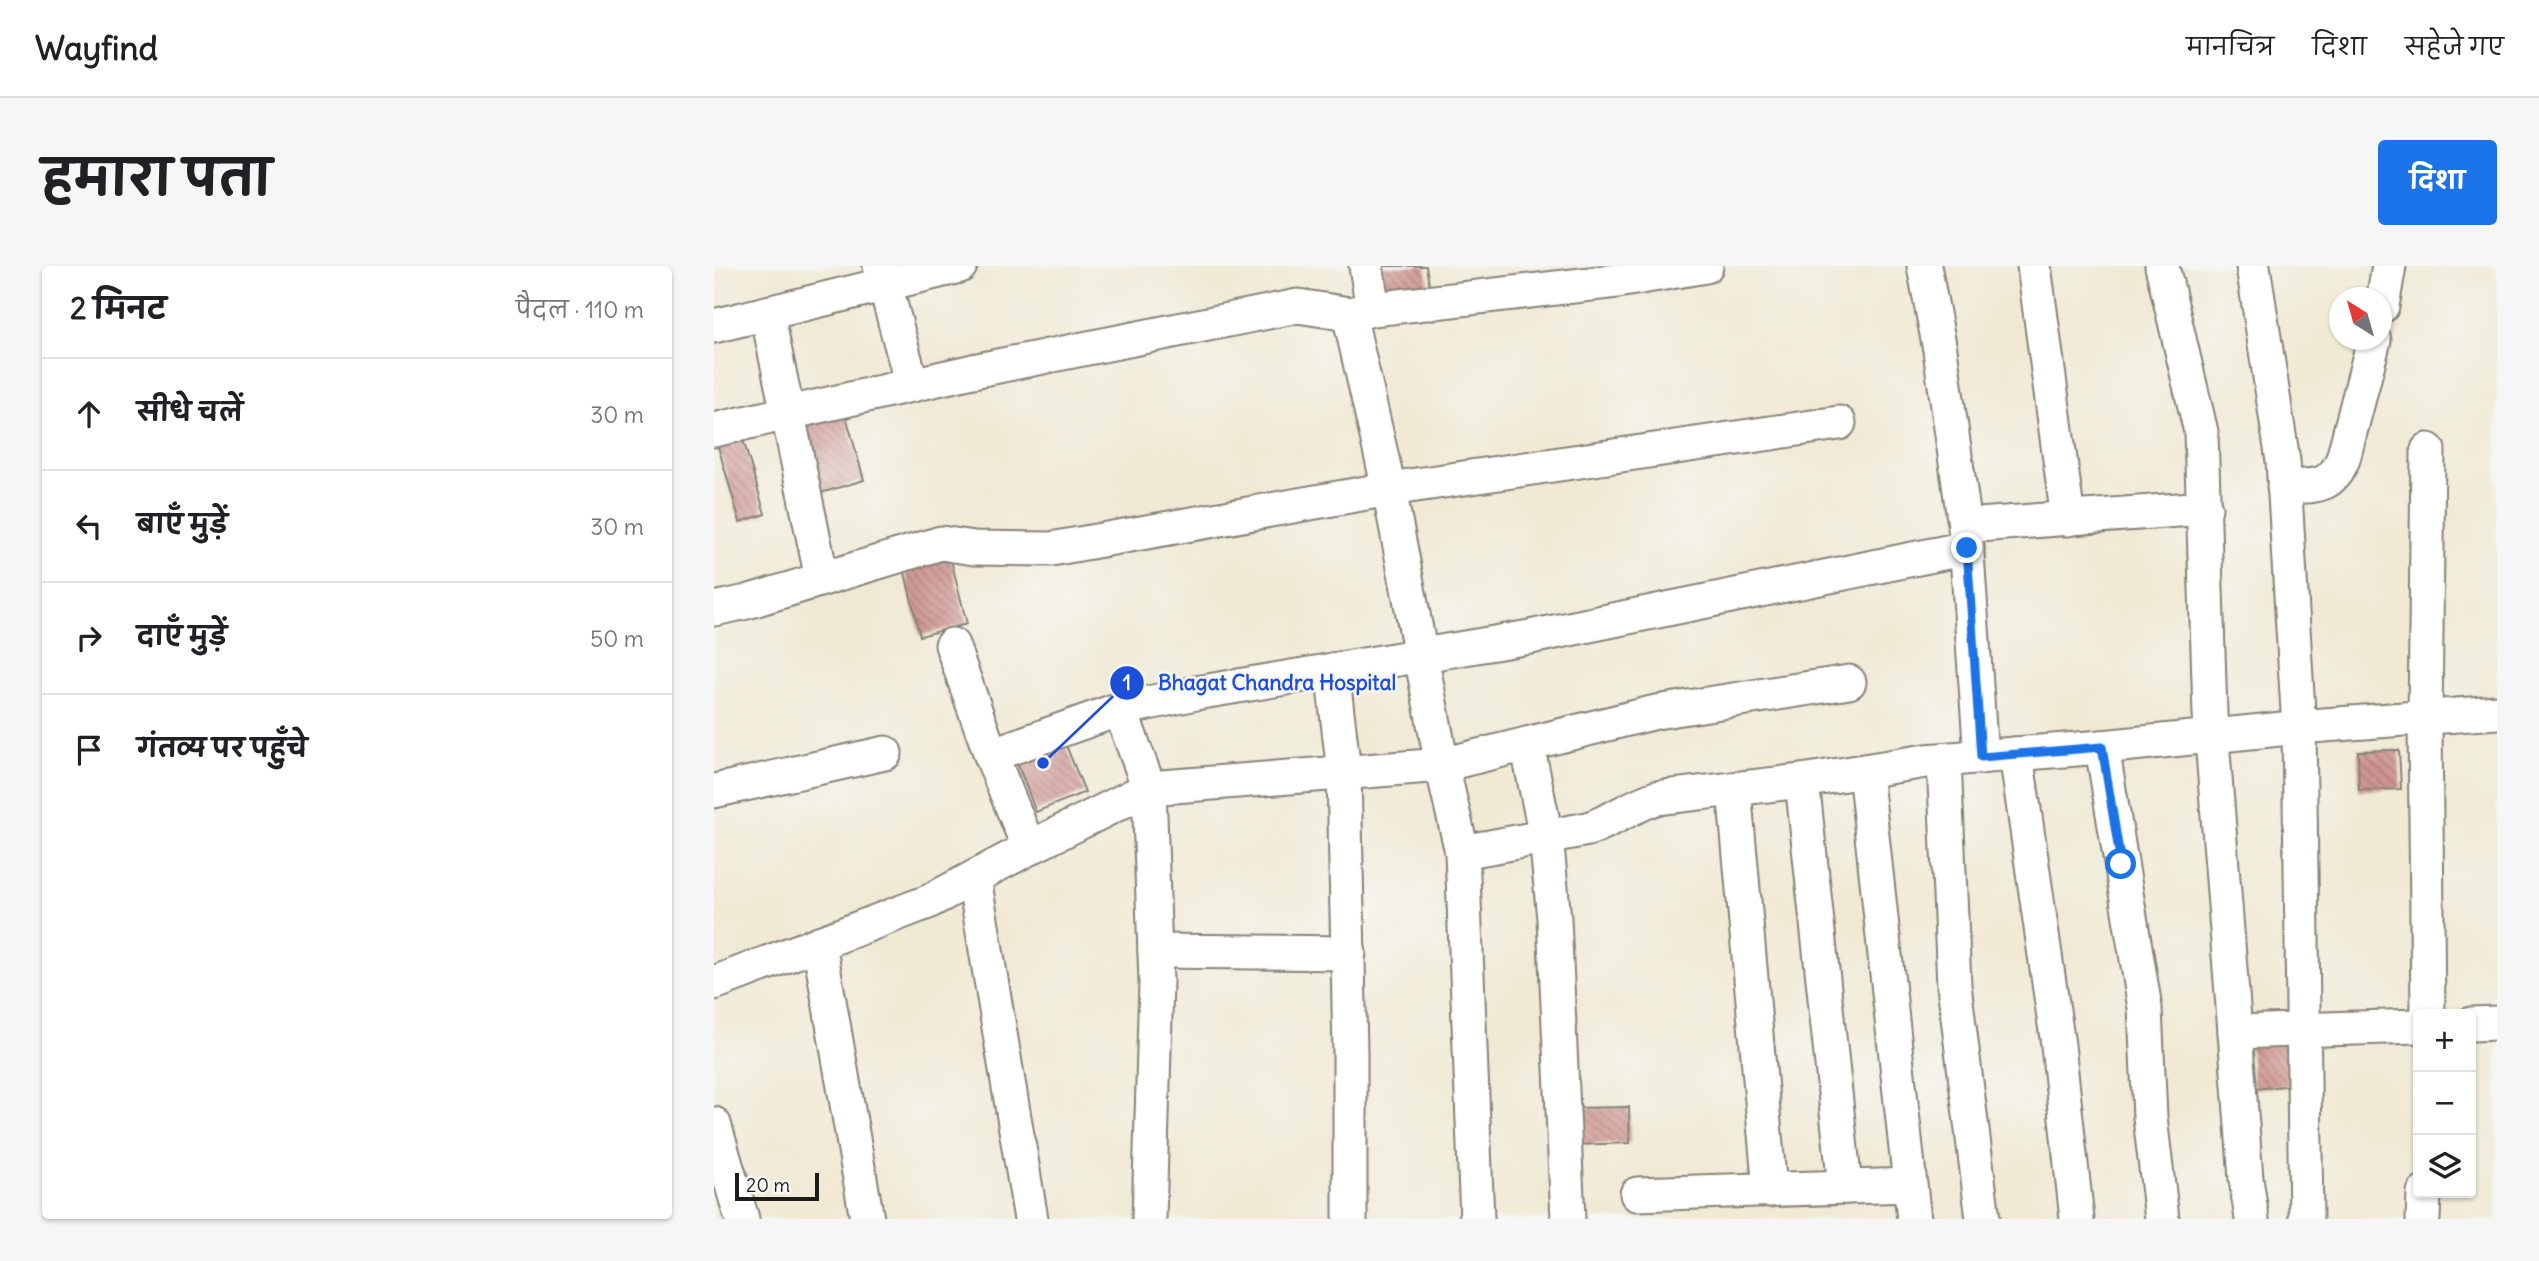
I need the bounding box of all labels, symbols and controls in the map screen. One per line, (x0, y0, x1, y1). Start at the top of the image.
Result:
text: Wayfind (35, 27, 158, 69)
text: मानचित्र (2186, 31, 2274, 61)
text: दिशा (2312, 31, 2367, 61)
text: सहेजे गए (2405, 31, 2504, 61)
button: दिशा (2378, 140, 2497, 225)
text: हमारा पता (42, 147, 271, 208)
north arrow (2329, 287, 2392, 350)
text: 2 मिनट (70, 289, 166, 327)
text: पैदल · 110 m (516, 295, 644, 324)
icon: ahead (70, 395, 108, 433)
text: सीधे चलें (137, 395, 243, 428)
text: 30 m (590, 400, 644, 429)
icon: left (70, 507, 108, 545)
text: बाएँ मुड़ें (137, 507, 228, 540)
text: 30 m (590, 512, 644, 541)
route end (1951, 532, 1982, 563)
icon: right (70, 619, 108, 657)
text: दाएँ मुड़ें (137, 619, 227, 652)
text: 50 m (590, 624, 644, 653)
callout: Bhagat Chandra Hospital (1109, 662, 1411, 704)
text: 1 (1123, 669, 1131, 696)
text: Bhagat Chandra Hospital (1158, 669, 1396, 696)
icon: arrive (70, 731, 108, 769)
text: गंतव्य पर पहुँचे (137, 731, 307, 764)
route start (2105, 848, 2136, 879)
map controls (2413, 1009, 2476, 1198)
button: + (2413, 1009, 2476, 1072)
button: − (2413, 1072, 2476, 1135)
button: layers (2413, 1135, 2476, 1198)
scale bar (735, 1170, 819, 1202)
text: 20 m (746, 1173, 790, 1197)

